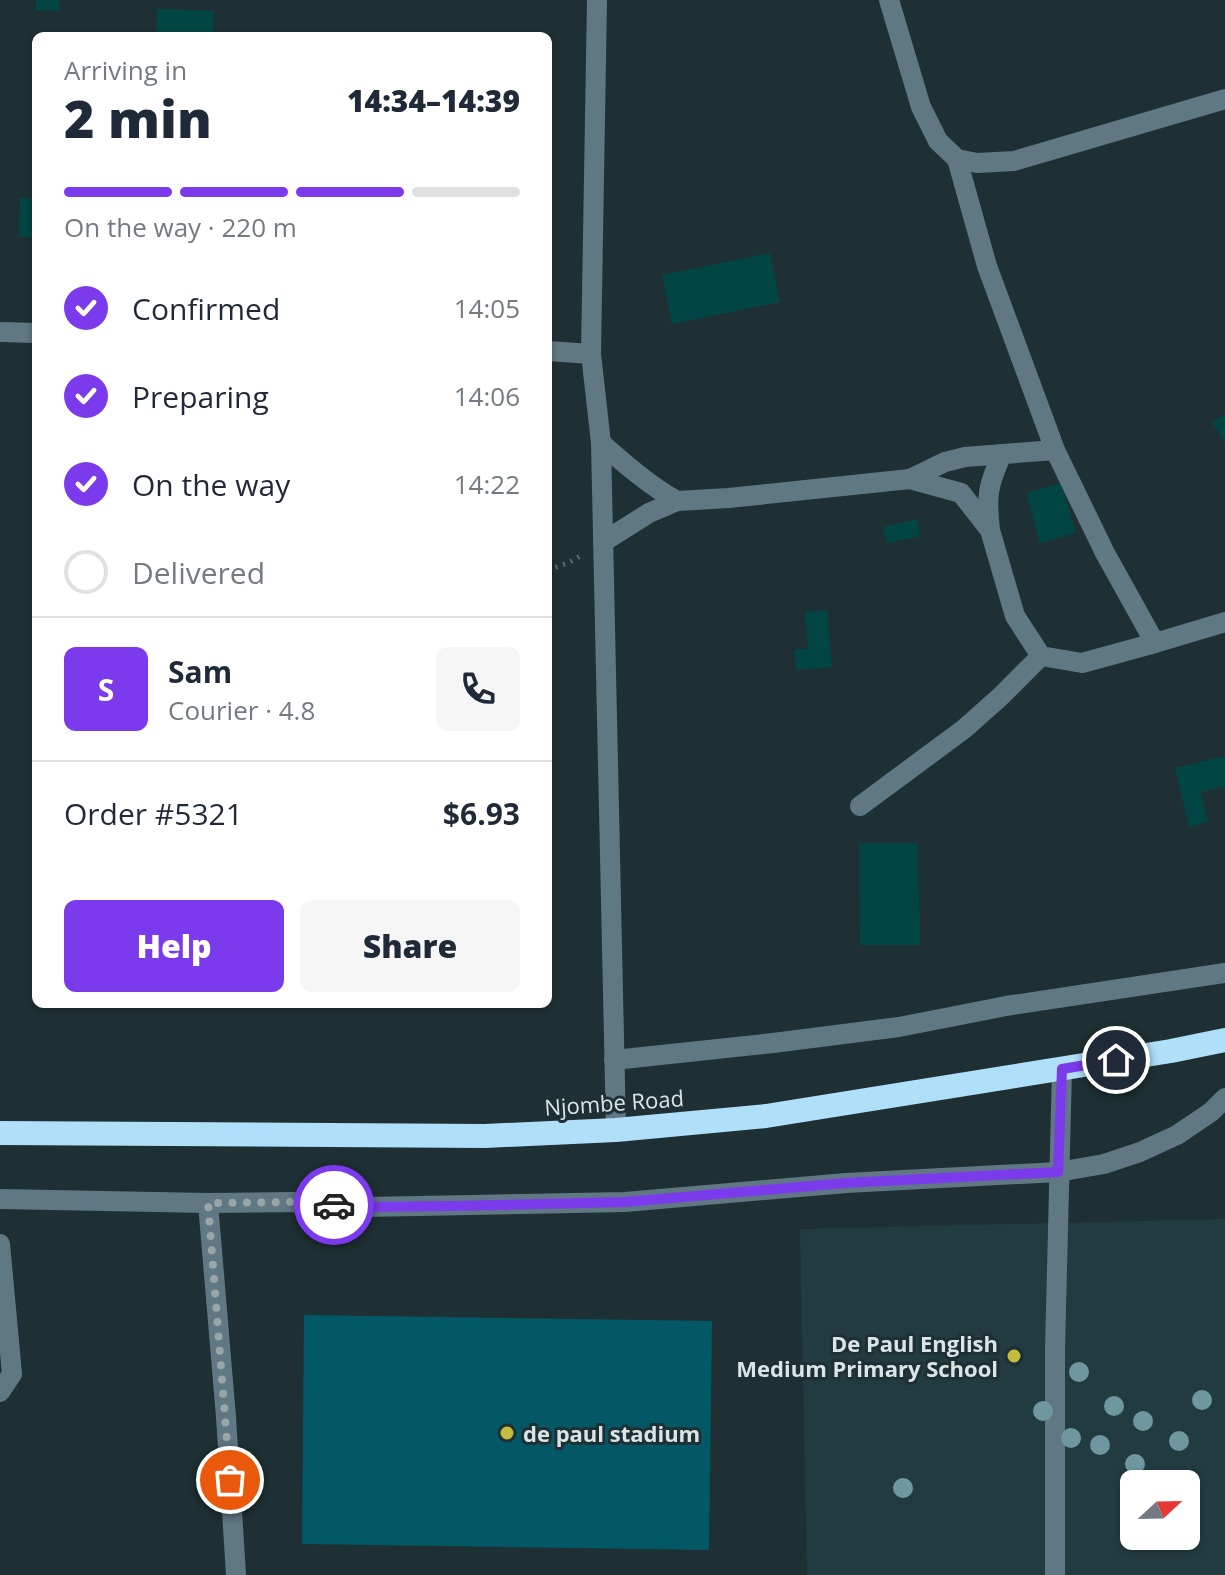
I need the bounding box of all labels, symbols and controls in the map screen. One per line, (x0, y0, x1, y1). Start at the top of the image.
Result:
text: Arriving in (64, 52, 187, 88)
text: 14:34–14:39 (347, 80, 520, 121)
text: 2 min (64, 82, 212, 153)
text: On the way · 220 m (64, 209, 297, 245)
icon: check (64, 286, 108, 330)
text: Confirmed (132, 288, 280, 329)
text: 14:05 (454, 290, 520, 326)
icon: check (64, 374, 108, 418)
text: Preparing (132, 376, 269, 417)
text: 14:06 (454, 378, 520, 414)
icon: check (64, 462, 108, 506)
text: On the way (132, 464, 290, 505)
text: 14:22 (454, 466, 520, 502)
text: Delivered (132, 552, 265, 593)
button: phone (436, 647, 520, 731)
text: Sam (168, 651, 232, 692)
text: S (98, 669, 114, 710)
text: Courier · 4.8 (168, 692, 315, 728)
text: Order #5321 (64, 793, 243, 834)
text: $6.93 (443, 793, 520, 834)
button: Help (64, 900, 284, 992)
button: Share (300, 900, 520, 992)
pin (1082, 1026, 1150, 1094)
icon: home (1094, 1038, 1138, 1082)
street label: Njombe Road (543, 1082, 685, 1122)
courier (294, 1165, 374, 1245)
icon: car (312, 1183, 356, 1227)
place label: De Paul English Medium Primary School (736, 1328, 998, 1383)
marker: De Paul English Medium Primary School (1005, 1347, 1023, 1365)
place label: de paul stadium (523, 1418, 700, 1448)
marker: de paul stadium (498, 1424, 516, 1442)
pin (196, 1446, 264, 1514)
icon: bag (208, 1458, 252, 1502)
north arrow (1120, 1470, 1200, 1550)
map controls (1120, 1470, 1200, 1550)

